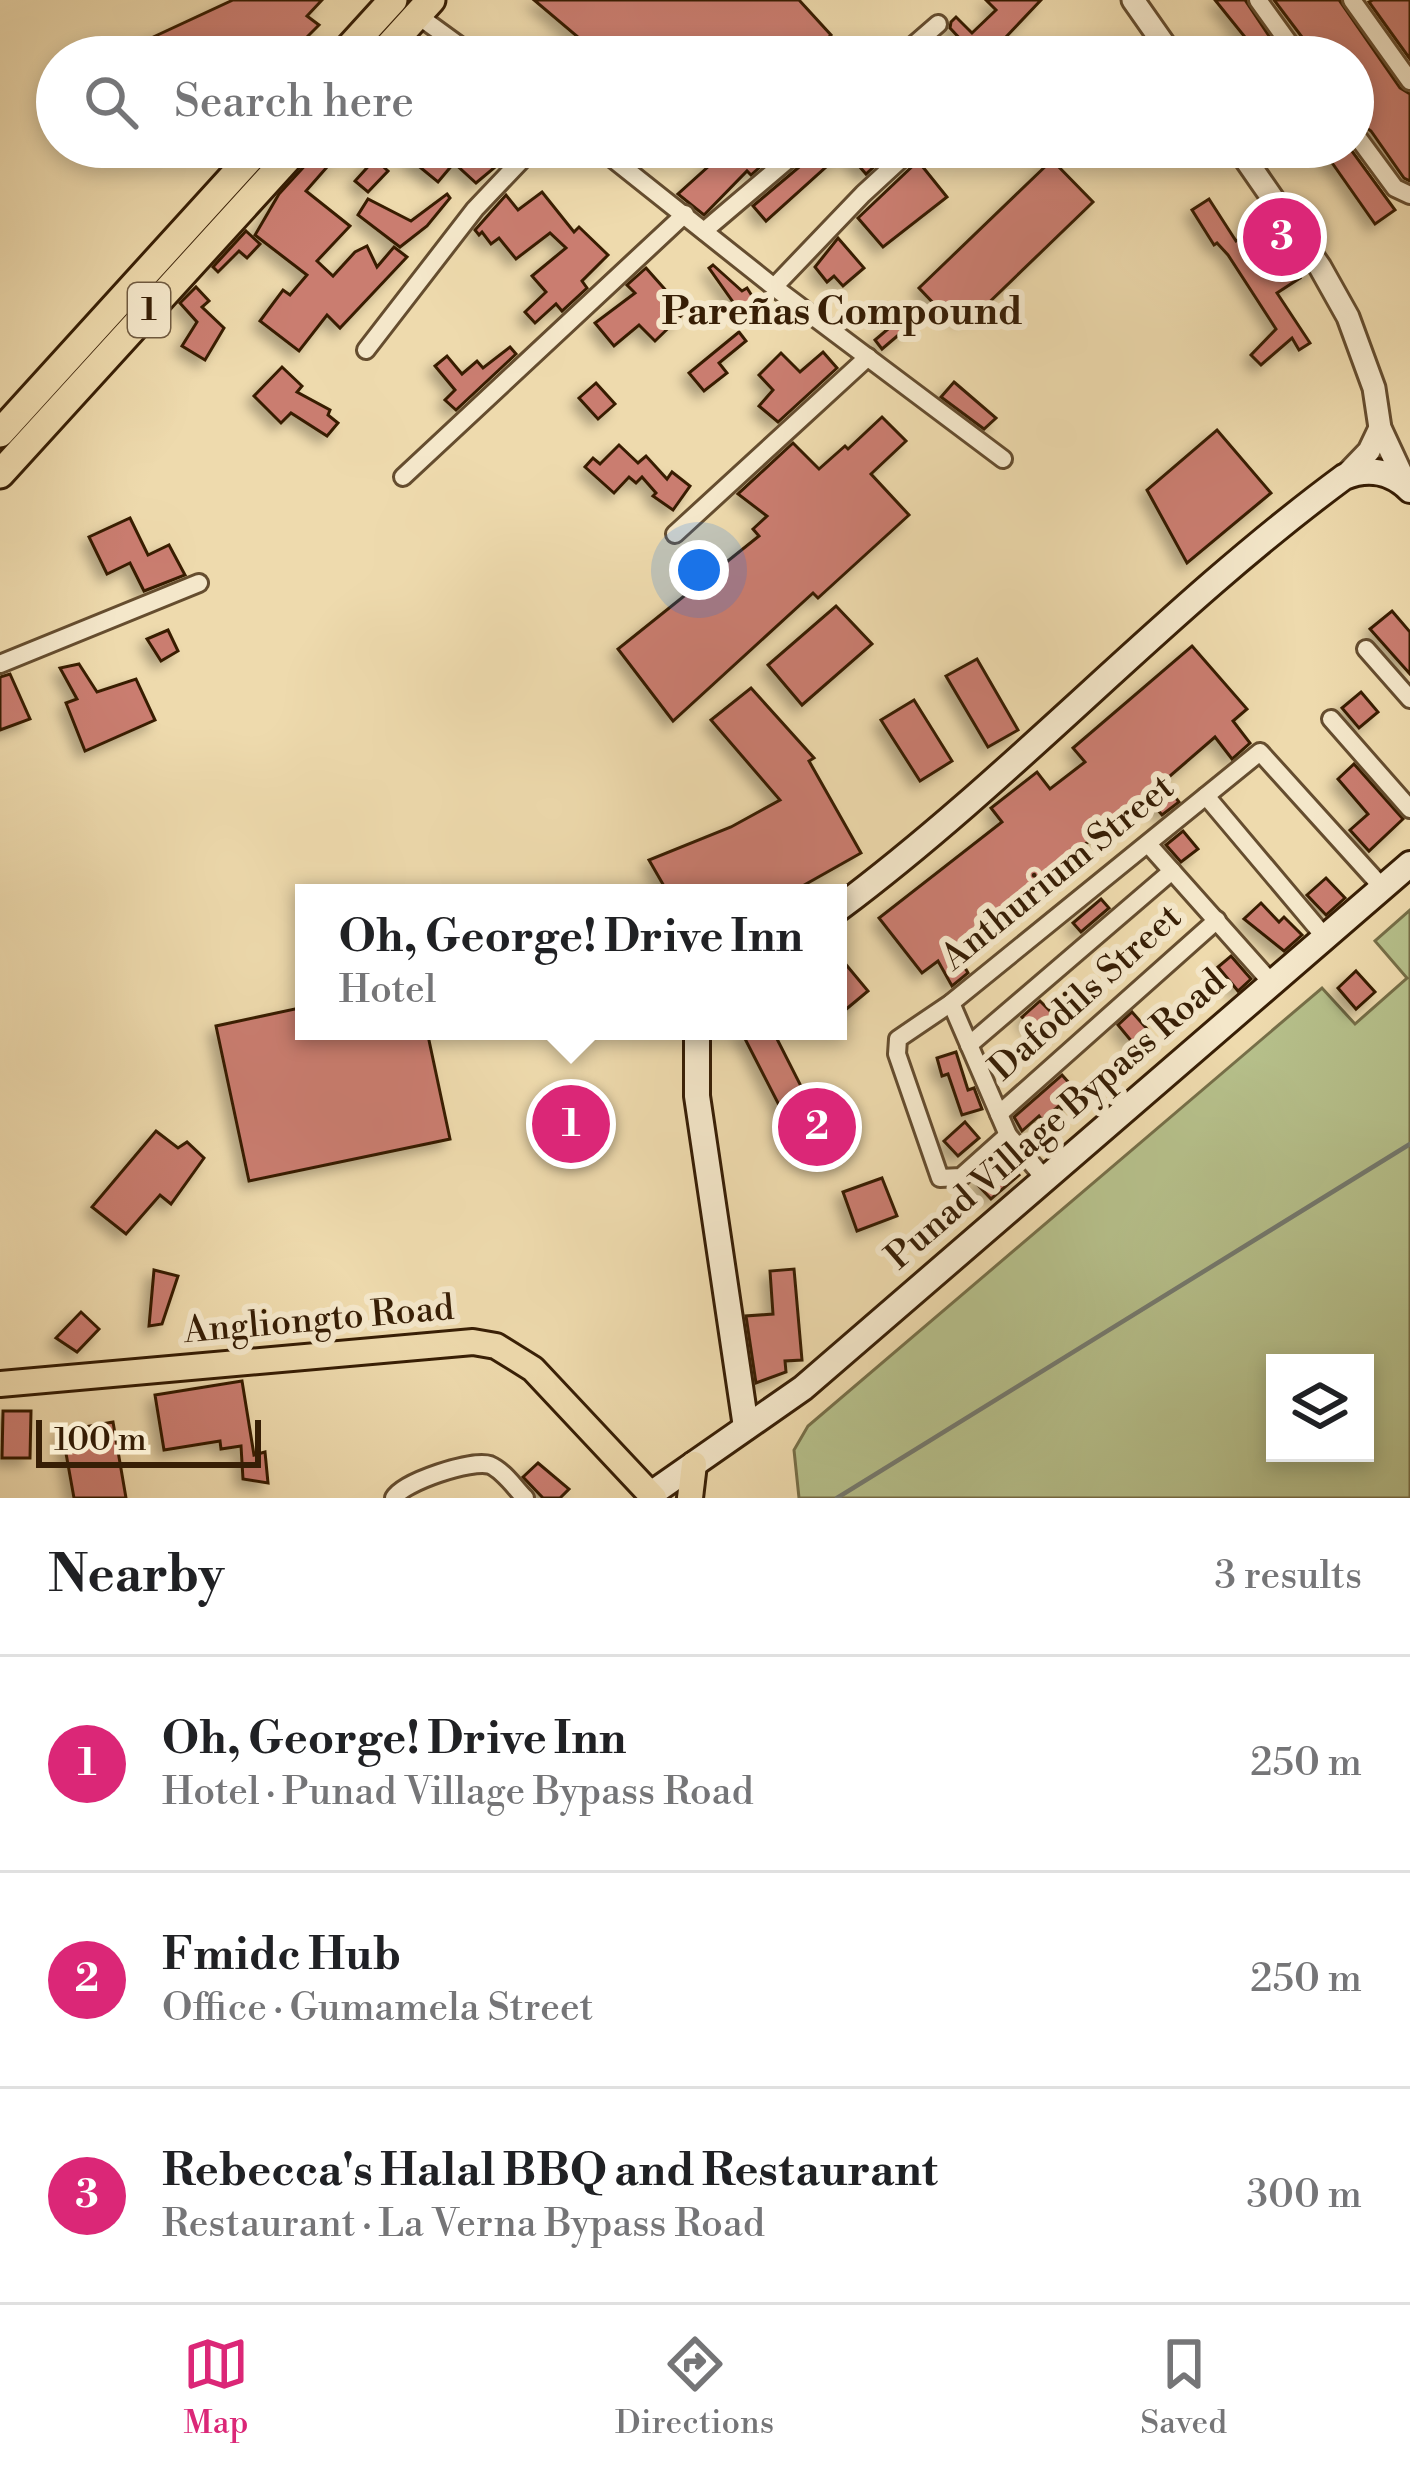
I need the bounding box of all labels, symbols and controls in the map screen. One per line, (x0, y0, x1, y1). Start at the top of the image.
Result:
search box (36, 36, 1374, 168)
icon: search (78, 69, 144, 135)
text: Search here (174, 74, 414, 131)
pin: 3 (1243, 192, 1321, 282)
road number: 1 (128, 283, 170, 337)
district label: Pareñas Compound (662, 288, 1022, 337)
your location (669, 540, 729, 600)
street label: Anthurium Street (932, 765, 1184, 981)
popup (295, 884, 847, 1040)
street label: Dafodils Street (981, 895, 1191, 1091)
text: Oh, George! Drive Inn (339, 909, 803, 966)
street label: Punad Village Bypass Road (877, 960, 1235, 1280)
text: Hotel (339, 966, 436, 1015)
pin: 1 (532, 1079, 610, 1169)
pin: 2 (778, 1082, 856, 1172)
street label: Angliongto Road (181, 1286, 457, 1354)
map controls (1266, 1354, 1374, 1462)
button: layers (1266, 1354, 1374, 1462)
scale bar (36, 1414, 261, 1467)
text: 100 m (54, 1420, 147, 1461)
text: Nearby (48, 1544, 224, 1608)
text: 3 results (1214, 1552, 1362, 1601)
text: Oh, George! Drive Inn (162, 1711, 627, 1768)
text: 1 (78, 1739, 96, 1788)
text: 250 m (1250, 1739, 1362, 1788)
text: Hotel · Punad Village Bypass Road (162, 1768, 754, 1817)
text: Fmidc Hub (162, 1927, 401, 1984)
text: 2 (75, 1955, 99, 2004)
text: 250 m (1250, 1955, 1362, 2004)
text: Office · Gumamela Street (162, 1984, 593, 2033)
text: Rebecca's Halal BBQ and Restaurant (162, 2143, 938, 2200)
text: 3 (75, 2171, 99, 2220)
text: 300 m (1247, 2171, 1362, 2220)
text: Restaurant · La Verna Bypass Road (162, 2200, 765, 2249)
tab: Map (183, 2331, 249, 2444)
tab: Directions (615, 2331, 774, 2444)
tab: Saved (1140, 2331, 1227, 2444)

